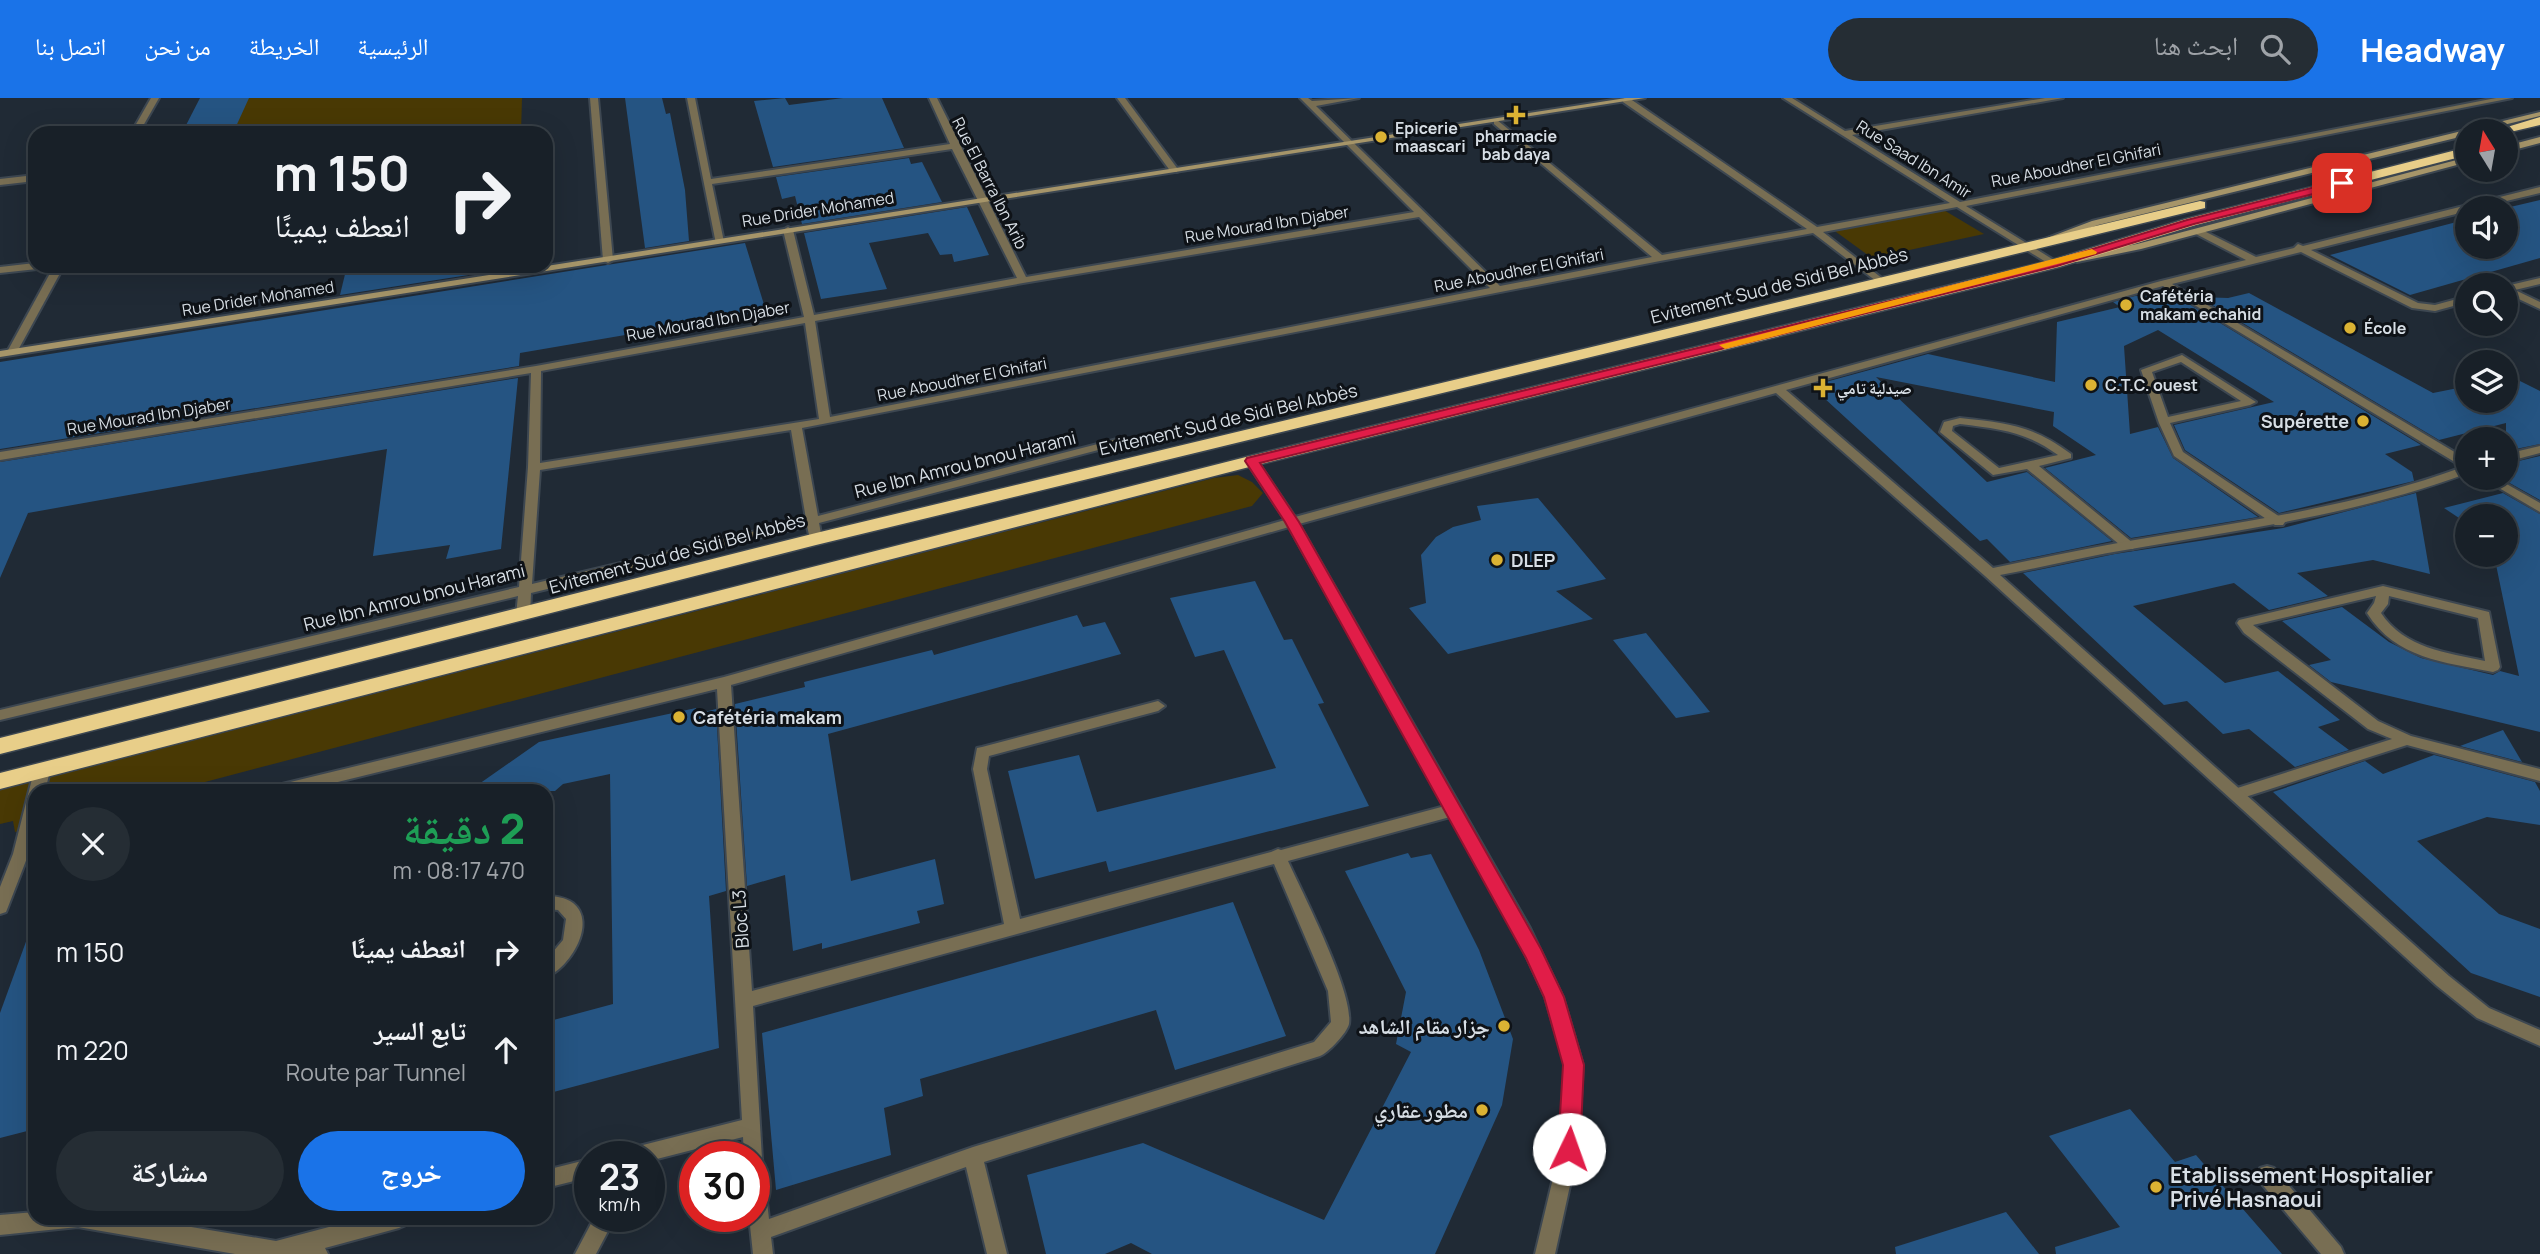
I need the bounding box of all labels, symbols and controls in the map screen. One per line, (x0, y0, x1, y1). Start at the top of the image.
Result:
search box (1828, 18, 2318, 81)
text: ابحث هنا (2154, 27, 2238, 63)
text: Headway (2360, 27, 2505, 72)
text: اتصل بنا (35, 29, 106, 62)
text: من نحن (144, 29, 211, 62)
text: الخريطة (249, 29, 319, 62)
text: الرئيسية (357, 29, 429, 62)
icon: search (2256, 30, 2294, 68)
marker: pharmacie bab daya (1508, 107, 1524, 123)
street label: Rue El Barra Ibn Arib (947, 113, 1033, 253)
street label: Rue Saad Ibn Amir (1852, 115, 1976, 203)
place label: Epicerie maascari (1395, 117, 1466, 157)
north arrow (2455, 119, 2518, 182)
map controls (2455, 119, 2518, 567)
place label: pharmacie bab daya (1475, 125, 1557, 165)
marker: Epicerie maascari (1373, 129, 1389, 145)
street label: Rue Aboudher El Ghifari (1989, 138, 2163, 192)
text: 150 m (274, 139, 410, 206)
pin (2312, 153, 2372, 213)
icon: right (434, 154, 525, 245)
icon: arrive (2323, 164, 2361, 202)
street label: Rue Drider Mohamed (740, 186, 896, 232)
button: sound (2455, 196, 2518, 259)
street label: Rue Mourad Ibn Djaber (1183, 200, 1351, 248)
text: انعطف يمينًا (275, 203, 410, 247)
street label: Evitement Sud de Sidi Bel Abbès (1648, 241, 1910, 329)
street label: Rue Aboudher El Ghifari (1432, 243, 1606, 297)
button: search (2455, 273, 2518, 336)
street label: Rue Drider Mohamed (180, 275, 336, 321)
place label: Cafétéria makam echahid (2140, 285, 2261, 325)
street label: Rue Mourad Ibn Djaber (624, 296, 792, 346)
marker: Cafétéria makam echahid (2118, 297, 2134, 313)
place label: École (2364, 317, 2407, 339)
marker: École (2342, 320, 2358, 336)
button: layers (2455, 350, 2518, 413)
street label: Rue Aboudher El Ghifari (875, 352, 1049, 406)
place label: C.T.C. ouest (2105, 374, 2198, 396)
place label: صيدلية تامي (1837, 377, 1912, 401)
marker: C.T.C. ouest (2083, 377, 2099, 393)
street label: Evitement Sud de Sidi Bel Abbès (1097, 378, 1359, 460)
marker: صيدلية تامي (1815, 380, 1831, 396)
street label: Rue Mourad Ibn Djaber (65, 392, 233, 440)
place label: Supérette (2261, 409, 2349, 433)
marker: Supérette (2355, 413, 2371, 429)
street label: Rue Ibn Amrou bnou Harami (852, 425, 1078, 503)
button: + (2455, 427, 2518, 490)
button: − (2455, 504, 2518, 567)
street label: Evitement Sud de Sidi Bel Abbès (546, 507, 808, 599)
place label: DLEP (1511, 548, 1555, 572)
marker: DLEP (1489, 552, 1505, 568)
street label: Rue Ibn Amrou bnou Harami (301, 558, 527, 636)
place label: Cafétéria makam (693, 705, 842, 729)
marker: Cafétéria makam (671, 709, 687, 725)
text: 2 دقيقة (403, 799, 525, 857)
button: close (56, 807, 130, 881)
text: 470 m · 08:17 (393, 854, 525, 886)
street label: Bloc L3 (726, 889, 754, 949)
text: انعطف يمينًا (351, 930, 466, 966)
icon: right (487, 933, 525, 971)
text: 150 m (56, 934, 124, 970)
text: تابع السير (374, 1012, 466, 1048)
place label: جزار مقام الشاهد (1358, 1012, 1490, 1041)
marker: جزار مقام الشاهد (1496, 1018, 1512, 1034)
icon: ahead (487, 1031, 525, 1069)
text: 220 m (56, 1032, 129, 1068)
text: Route par Tunnel (286, 1056, 466, 1088)
place label: مطور عقاري (1374, 1096, 1468, 1127)
marker: مطور عقاري (1474, 1102, 1490, 1118)
position arrow (1532, 1112, 1606, 1186)
button: مشاركة (56, 1131, 284, 1211)
button: خروج (298, 1131, 525, 1211)
speed limit sign: 30 (679, 1141, 770, 1232)
text: 23 (599, 1153, 640, 1201)
place label: Etablissement Hospitalier Privé Hasnaoui (2170, 1161, 2433, 1213)
marker: Etablissement Hospitalier Privé Hasnaoui (2148, 1179, 2164, 1195)
text: km/h (599, 1192, 640, 1216)

